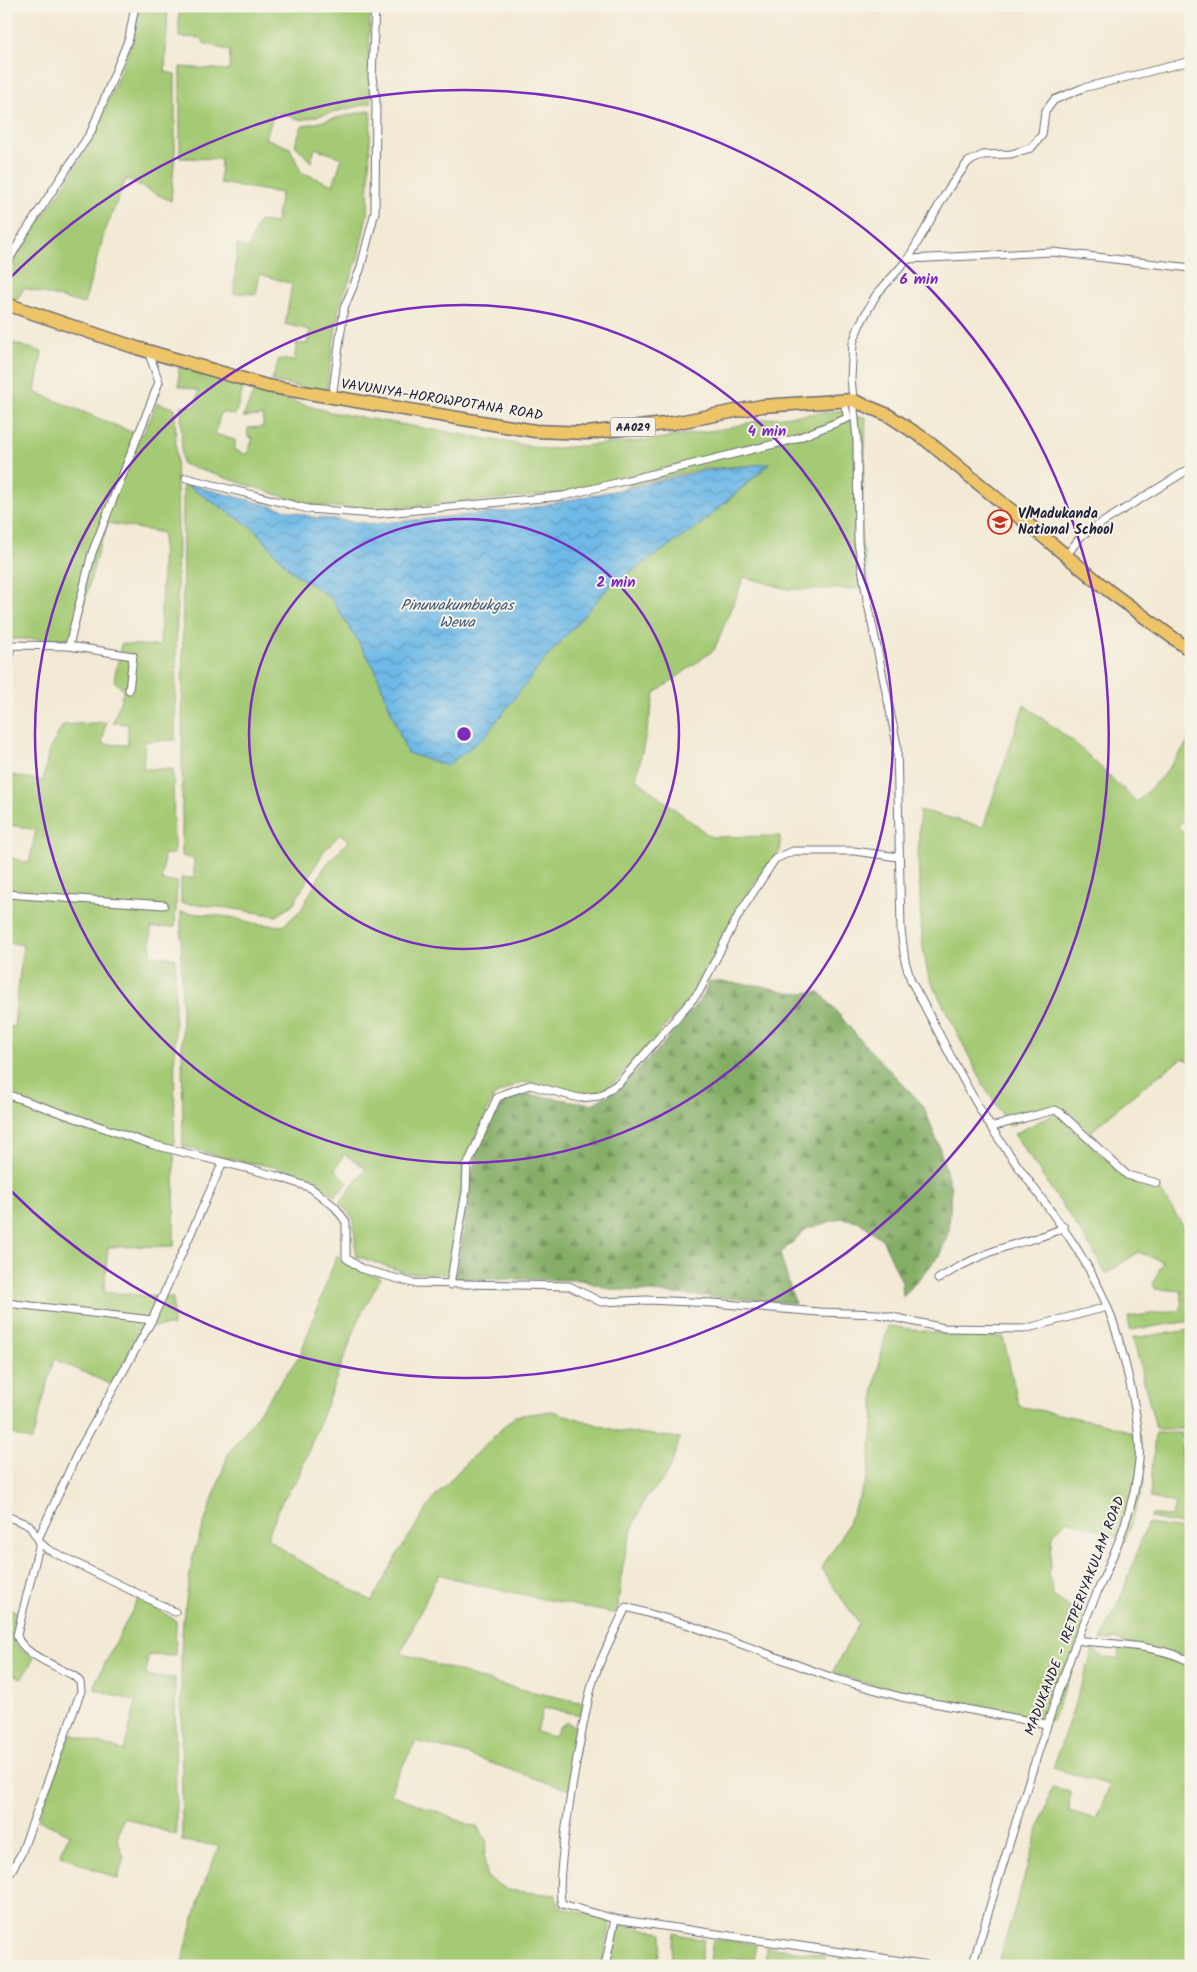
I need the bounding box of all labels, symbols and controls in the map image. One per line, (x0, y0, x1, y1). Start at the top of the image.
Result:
text: 6 min (900, 268, 938, 292)
street label: VAVUNIYA-HOROWPOTANA ROAD (339, 373, 545, 427)
road number: AA029 (610, 418, 656, 437)
text: 4 min (748, 420, 786, 444)
place label: V/Madukanda National School (1018, 503, 1114, 541)
school or university icon: V/Madukanda National School (987, 509, 1013, 535)
text: 2 min (596, 571, 636, 595)
water label: Pinuwakumbukgas Wewa (401, 594, 515, 635)
centre of rings (455, 725, 473, 743)
street label: MADUKANDE - IRETPERIYAKULAM ROAD (1019, 1493, 1131, 1739)

